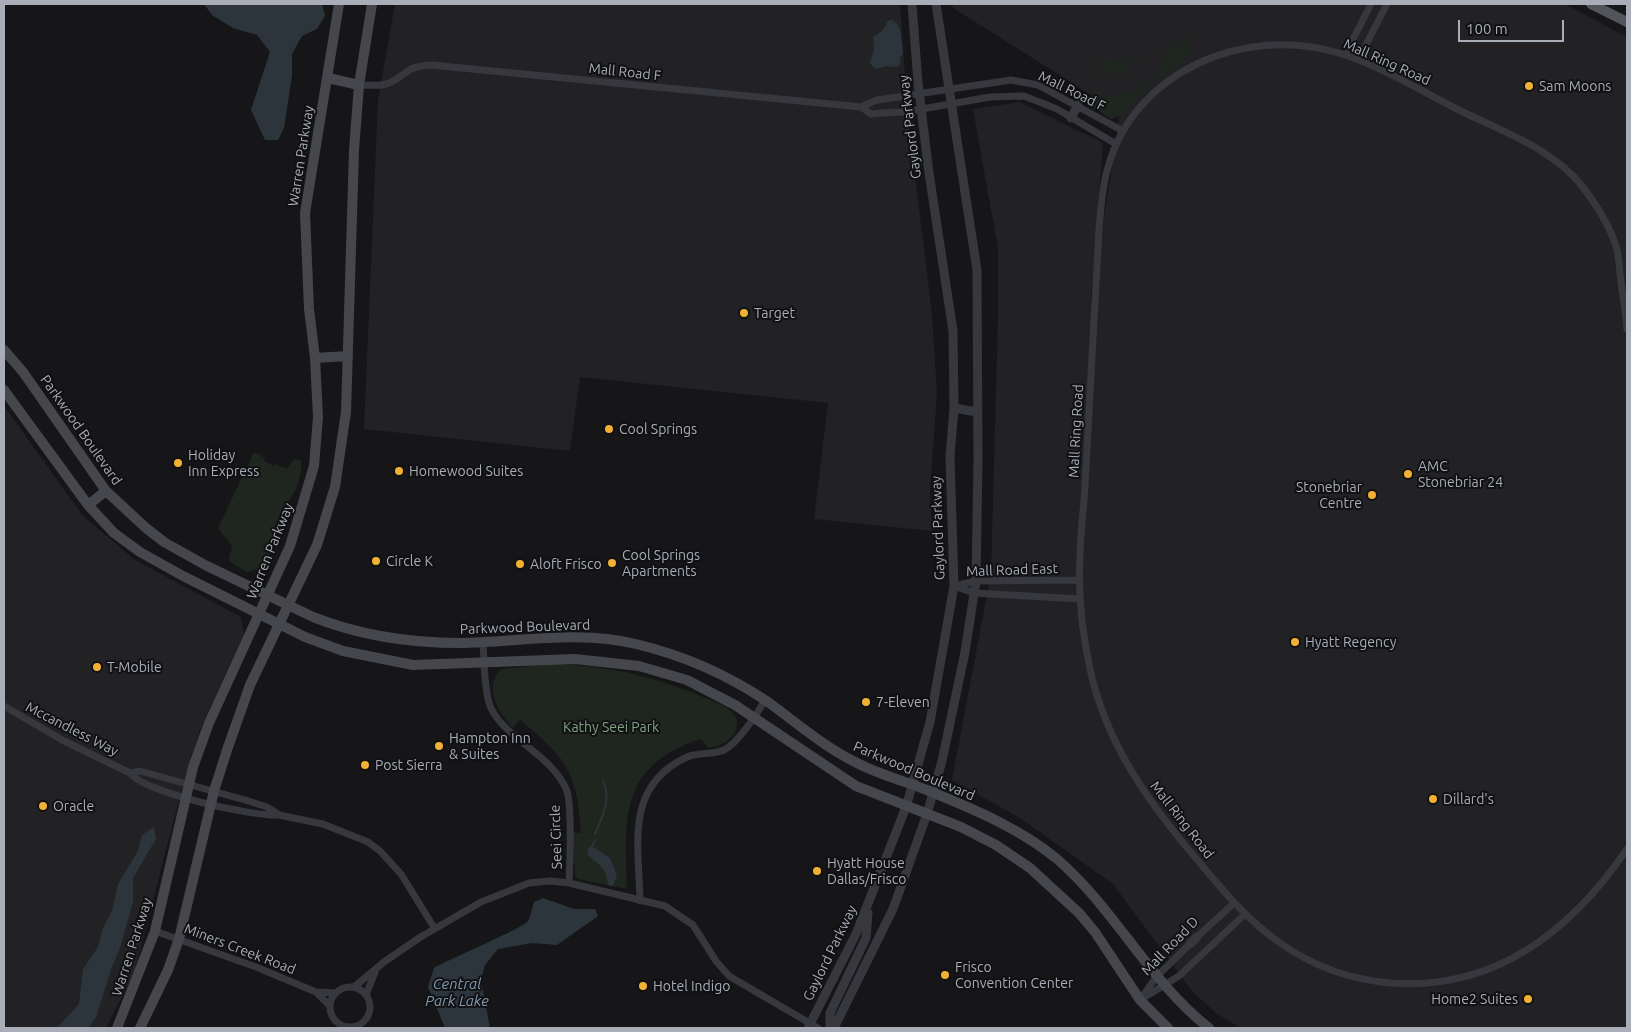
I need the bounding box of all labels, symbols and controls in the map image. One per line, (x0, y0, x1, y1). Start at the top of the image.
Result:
scale bar (1461, 10, 1567, 42)
text: 100 m (1466, 20, 1508, 37)
street label: Mall Ring Road (1341, 35, 1433, 89)
street label: Mall Road F (588, 60, 662, 84)
street label: Mall Road F (1036, 68, 1108, 114)
street label: Gaylord Parkway (895, 74, 925, 180)
place label: Sam Moons (1539, 78, 1611, 94)
marker: Sam Moons (1523, 80, 1535, 92)
street label: Warren Parkway (285, 104, 317, 208)
place label: Target (754, 305, 795, 321)
marker: Target (738, 307, 750, 319)
street label: Parkwood Boulevard (37, 372, 125, 488)
street label: Mall Ring Road (1065, 384, 1087, 478)
place label: Cool Springs (619, 421, 697, 437)
marker: Cool Springs (603, 423, 615, 435)
place label: Holiday Inn Express (188, 447, 259, 480)
marker: Holiday Inn Express (172, 457, 184, 469)
place label: AMC Stonebriar 24 (1418, 458, 1503, 491)
place label: Homewood Suites (409, 463, 523, 479)
marker: Homewood Suites (393, 465, 405, 477)
marker: AMC Stonebriar 24 (1402, 468, 1414, 480)
street label: Gaylord Parkway (928, 476, 948, 580)
place label: Stonebriar Centre (1296, 479, 1362, 512)
marker: Stonebriar Centre (1366, 489, 1378, 501)
street label: Warren Parkway (243, 501, 297, 601)
place label: Cool Springs Apartments (622, 547, 700, 580)
place label: Circle K (386, 553, 433, 569)
marker: Circle K (370, 555, 382, 567)
place label: Aloft Frisco (530, 556, 602, 572)
marker: Cool Springs Apartments (606, 557, 618, 569)
marker: Aloft Frisco (514, 558, 526, 570)
street label: Mall Road East (966, 560, 1058, 580)
street label: Parkwood Boulevard (460, 616, 590, 638)
place label: Hyatt Regency (1305, 634, 1397, 650)
marker: Hyatt Regency (1289, 636, 1301, 648)
place label: T-Mobile (107, 659, 162, 675)
marker: T-Mobile (91, 661, 103, 673)
place label: 7-Eleven (876, 694, 930, 710)
marker: 7-Eleven (860, 696, 872, 708)
street label: Mccandless Way (23, 698, 121, 760)
park label: Kathy Seei Park (563, 719, 659, 735)
place label: Hampton Inn & Suites (449, 730, 531, 762)
street label: Parkwood Boulevard (851, 738, 977, 804)
marker: Hampton Inn & Suites (433, 740, 445, 752)
place label: Post Sierra (375, 757, 442, 773)
marker: Post Sierra (359, 759, 371, 771)
street label: Mall Ring Road (1147, 778, 1217, 862)
place label: Dillard's (1443, 791, 1494, 807)
marker: Dillard's (1427, 793, 1439, 805)
place label: Oracle (53, 798, 94, 814)
marker: Oracle (37, 800, 49, 812)
street label: Seei Circle (546, 804, 566, 870)
place label: Hyatt House Dallas/Frisco (827, 855, 906, 888)
marker: Hyatt House Dallas/Frisco (811, 865, 823, 877)
street label: Warren Parkway (108, 896, 156, 998)
street label: Gaylord Parkway (800, 902, 860, 1004)
street label: Mall Road D (1138, 913, 1202, 979)
street label: Miners Creek Road (182, 920, 298, 978)
place label: Frisco Convention Center (955, 959, 1073, 992)
marker: Frisco Convention Center (939, 969, 951, 981)
water label: Central Park Lake (425, 975, 489, 1010)
place label: Hotel Indigo (653, 978, 730, 994)
marker: Hotel Indigo (637, 980, 649, 992)
place label: Home2 Suites (1431, 991, 1518, 1007)
marker: Home2 Suites (1522, 993, 1534, 1005)

